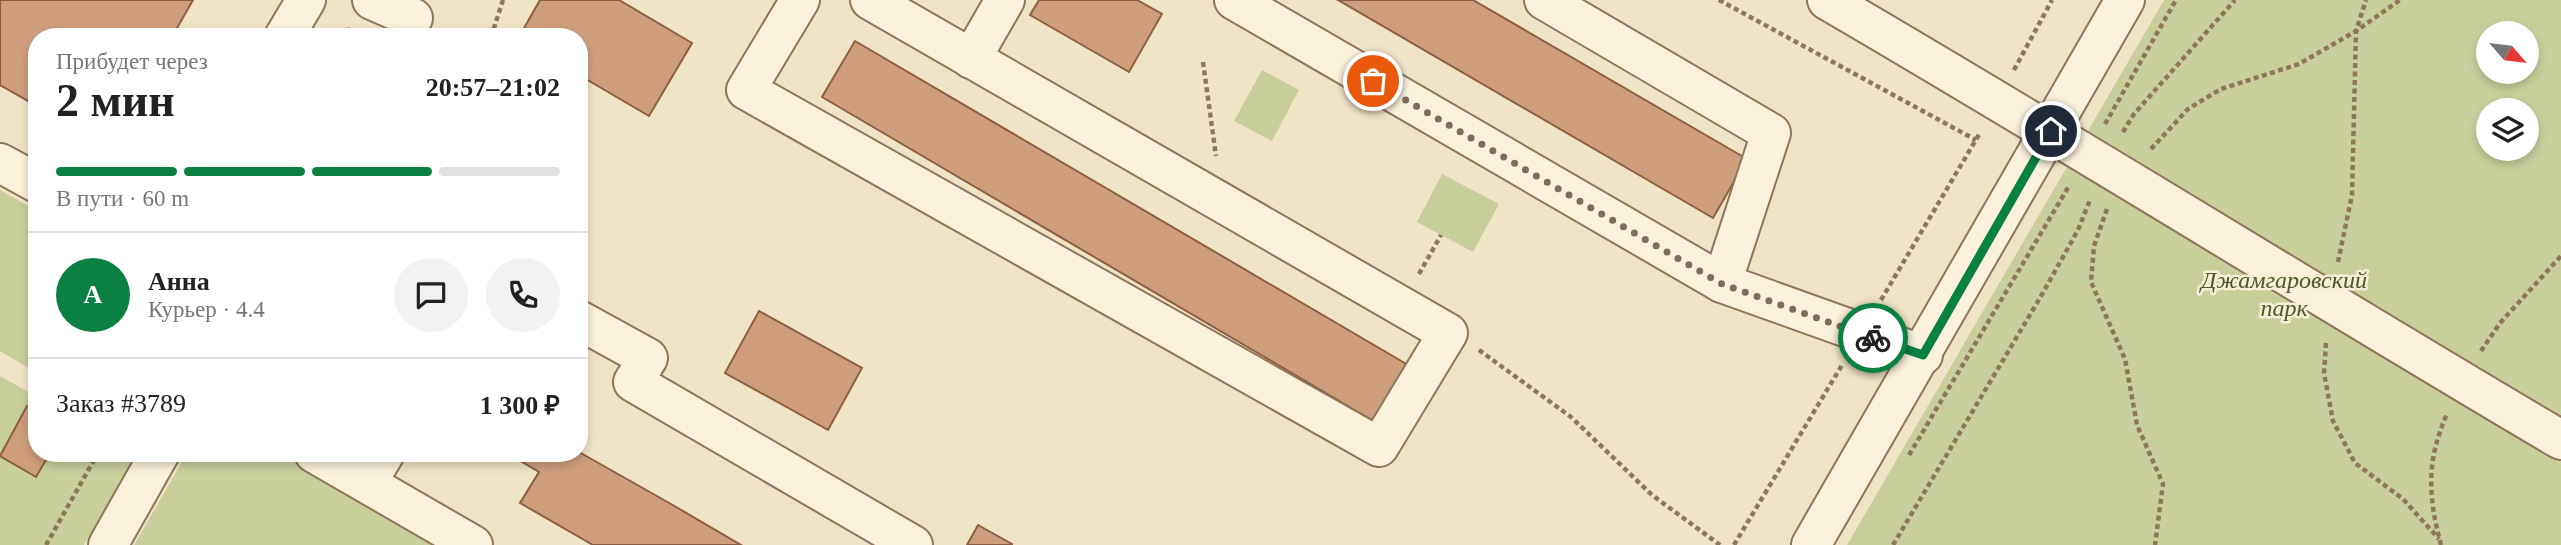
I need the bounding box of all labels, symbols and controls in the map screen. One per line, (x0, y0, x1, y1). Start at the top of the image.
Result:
north arrow (2476, 21, 2539, 84)
map controls (2476, 21, 2539, 161)
text: Прибудет через (56, 49, 208, 74)
pin (1343, 51, 1403, 111)
icon: bag (1354, 62, 1392, 100)
text: 20:57–21:02 (426, 73, 560, 102)
text: 2 мин (56, 75, 175, 126)
button: layers (2476, 98, 2539, 161)
pin (2021, 101, 2081, 161)
icon: home (2032, 112, 2070, 150)
text: В пути · 60 m (56, 186, 189, 211)
button: chat (394, 258, 468, 332)
button: phone (486, 258, 560, 332)
text: Анна (148, 267, 210, 296)
park label: Джамгаровский парк (2199, 267, 2367, 321)
text: А (84, 280, 102, 309)
text: Курьер · 4.4 (148, 297, 265, 322)
courier (1838, 303, 1908, 373)
icon: bike (1854, 319, 1892, 357)
text: Заказ #3789 (56, 389, 186, 418)
text: 1 300 ₽ (480, 391, 560, 420)

